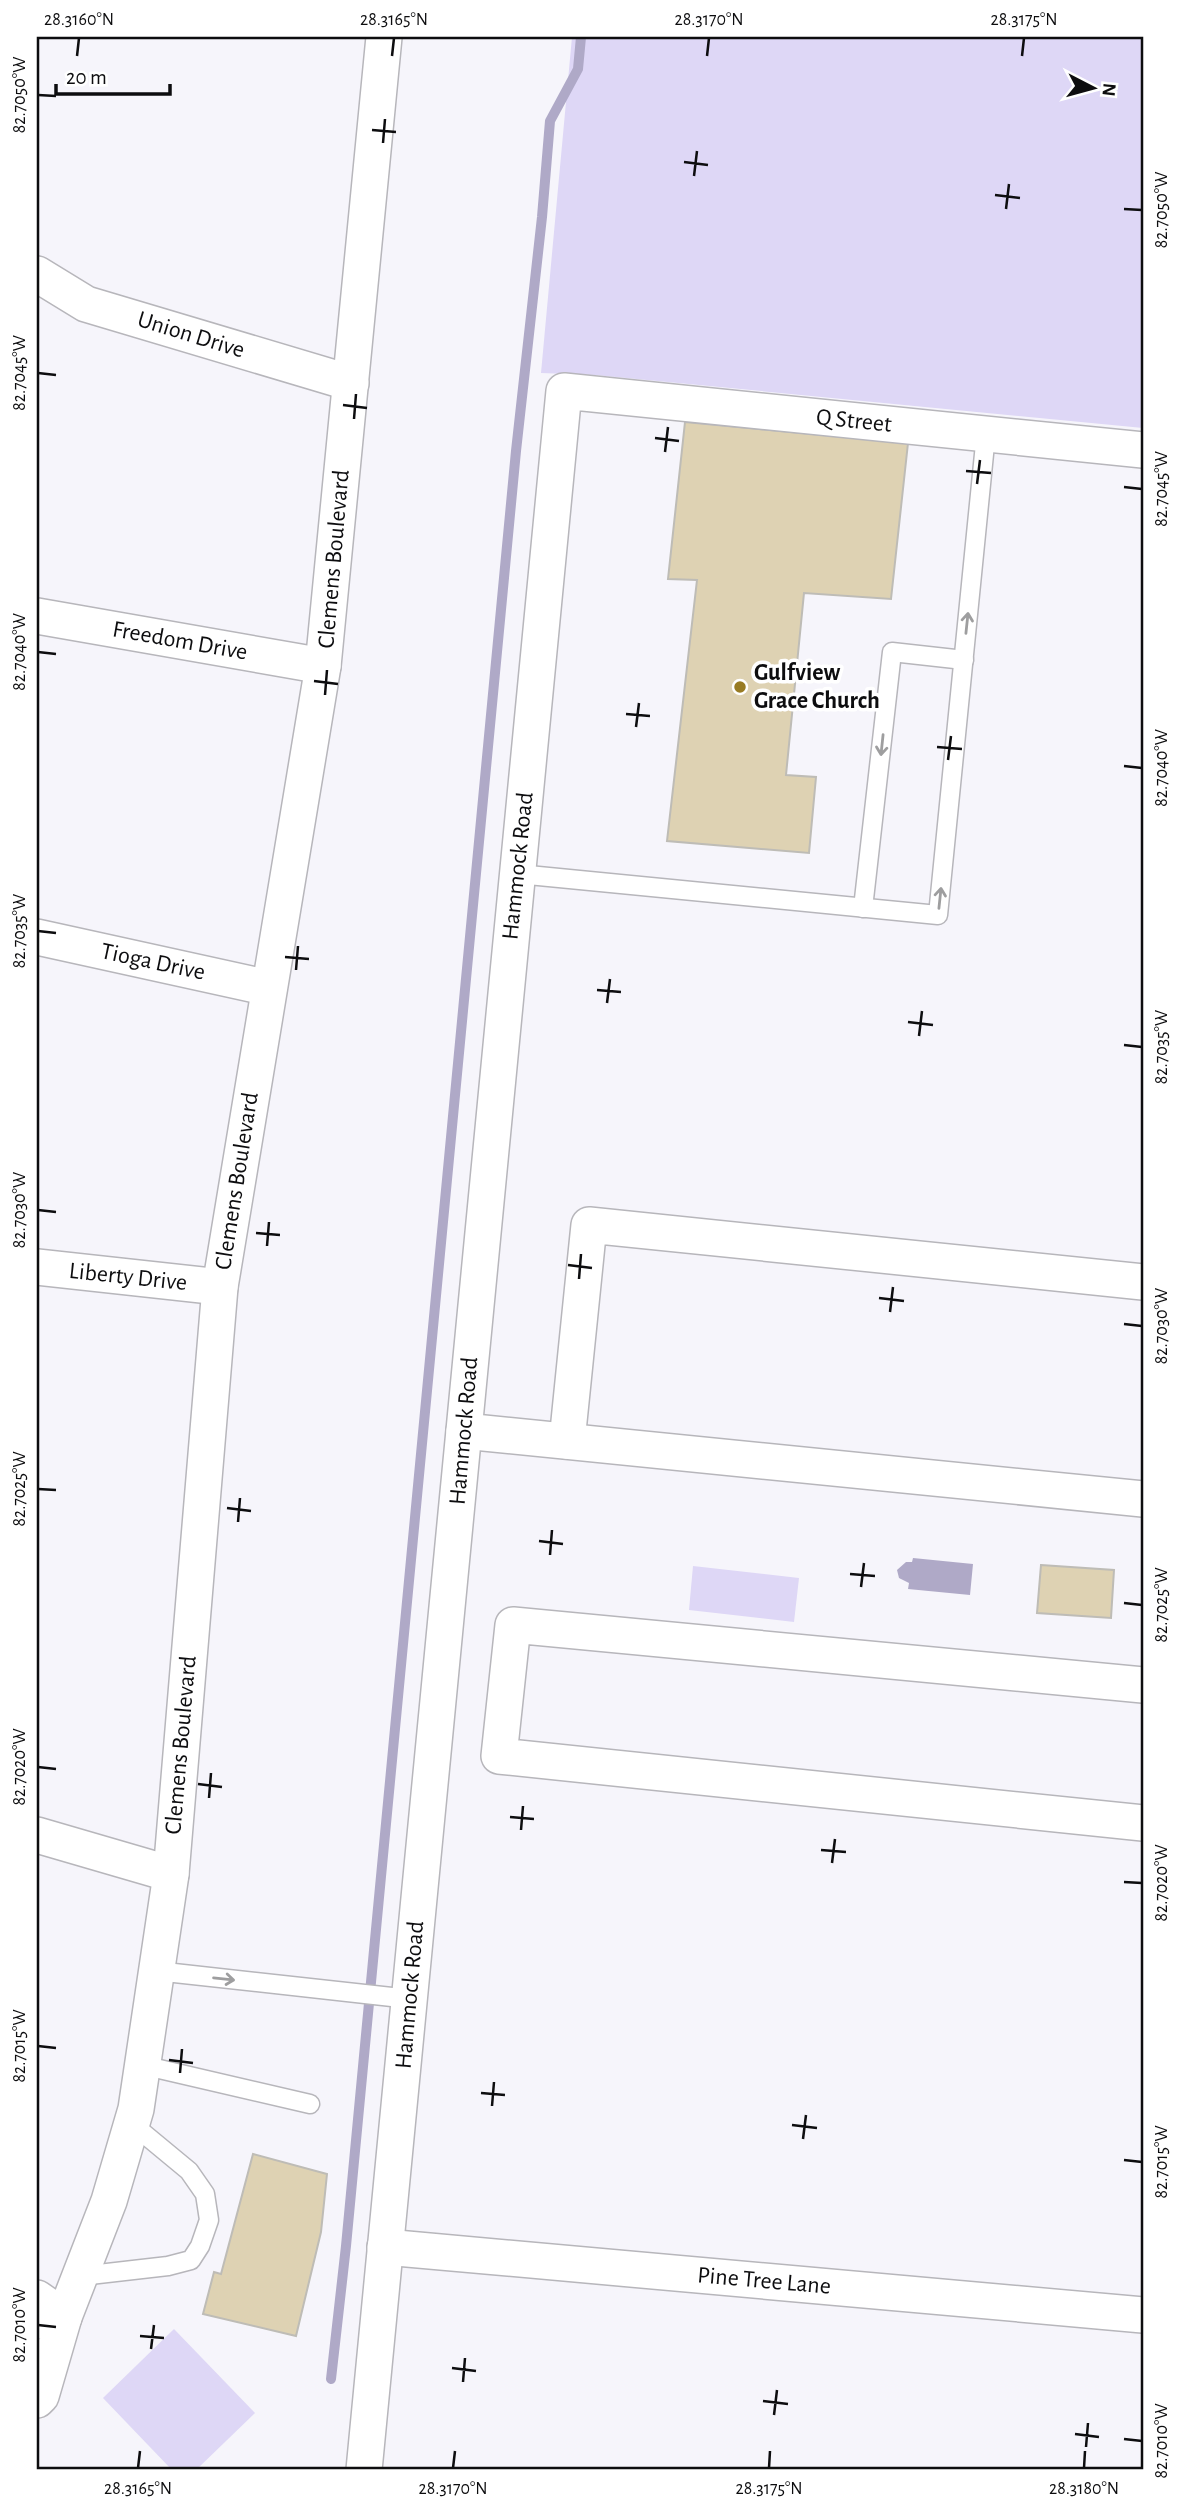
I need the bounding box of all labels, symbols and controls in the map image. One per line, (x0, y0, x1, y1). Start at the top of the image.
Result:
text: 28.3160°N (44, 11, 114, 29)
text: 28.3165°N (360, 11, 428, 29)
text: 28.3170°N (674, 11, 744, 29)
text: 28.3175°N (990, 11, 1058, 29)
scale bar (56, 52, 170, 96)
north arrow (1058, 52, 1128, 122)
text: 82.7050°W (11, 57, 29, 133)
text: 20 m (66, 67, 107, 88)
text: N (1098, 82, 1119, 97)
text: 82.7050°W (1153, 172, 1171, 248)
street label: Union Drive (135, 307, 247, 363)
text: 82.7045°W (11, 335, 29, 411)
street label: Q Street (815, 405, 893, 437)
text: 82.7045°W (1153, 451, 1171, 527)
street label: Clemens Boulevard (314, 469, 354, 649)
one-way arrow (961, 612, 974, 634)
text: 82.7040°W (11, 613, 29, 691)
street label: Freedom Drive (111, 617, 249, 665)
place label: Gulfview Grace Church (754, 661, 880, 713)
marker: Gulfview Grace Church (732, 679, 748, 695)
text: 82.7040°W (1153, 729, 1171, 807)
one-way arrow (875, 733, 888, 756)
street label: Hammock Road (498, 791, 538, 941)
one-way arrow (934, 887, 947, 909)
text: 82.7035°W (11, 894, 29, 968)
street label: Tioga Drive (99, 939, 207, 985)
text: 82.7035°W (1153, 1010, 1171, 1084)
street label: Clemens Boulevard (211, 1091, 263, 1271)
text: 82.7030°W (11, 1172, 29, 1248)
street label: Liberty Drive (68, 1259, 188, 1295)
text: 82.7030°W (1153, 1288, 1171, 1364)
street label: Hammock Road (446, 1356, 482, 1506)
text: 82.7025°W (11, 1451, 29, 1527)
text: 82.7025°W (1153, 1567, 1171, 1643)
street label: Clemens Boulevard (161, 1655, 201, 1835)
text: 82.7020°W (11, 1728, 29, 1806)
text: 82.7020°W (1153, 1844, 1171, 1922)
street label: Hammock Road (392, 1920, 428, 2070)
one-way arrow (212, 1972, 235, 1985)
text: 82.7015°W (11, 2009, 29, 2083)
text: 82.7015°W (1153, 2125, 1171, 2199)
street label: Pine Tree Lane (696, 2263, 832, 2299)
text: 82.7010°W (11, 2287, 29, 2363)
text: 82.7010°W (1153, 2403, 1171, 2479)
text: 28.3165°N (104, 2480, 172, 2498)
text: 28.3170°N (418, 2480, 488, 2498)
text: 28.3175°N (735, 2480, 803, 2498)
text: 28.3180°N (1049, 2480, 1119, 2498)

